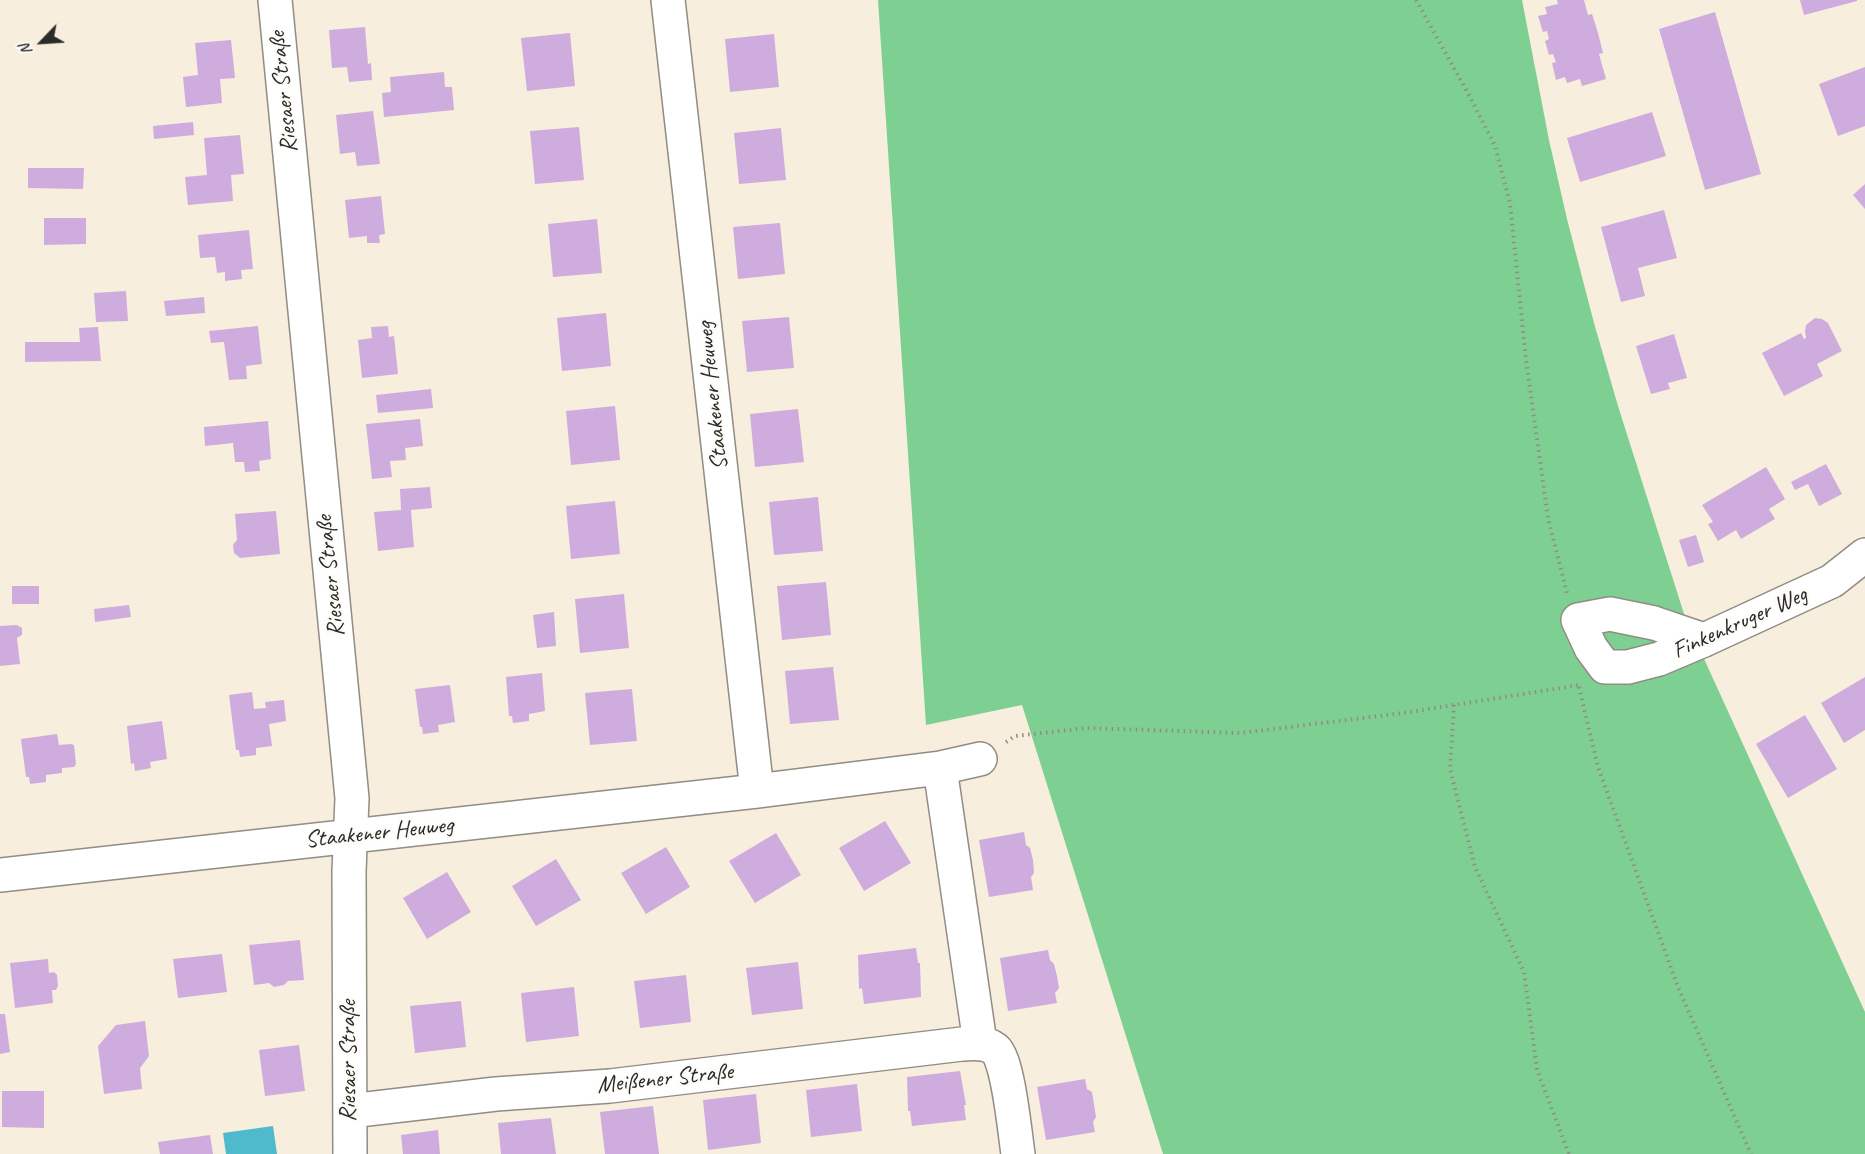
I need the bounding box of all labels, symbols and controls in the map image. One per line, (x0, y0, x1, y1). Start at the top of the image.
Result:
north arrow (12, 12, 72, 72)
street label: Riesaer Straße (263, 30, 305, 154)
text: N (15, 41, 37, 58)
street label: Staakener Heuweg (691, 321, 735, 471)
street label: Riesaer Straße (310, 514, 352, 638)
street label: Finkenkruger Weg (1668, 580, 1812, 666)
street label: Staakener Heuweg (304, 811, 454, 855)
street label: Riesaer Straße (335, 1000, 363, 1122)
street label: Meißener Straße (596, 1058, 734, 1100)

